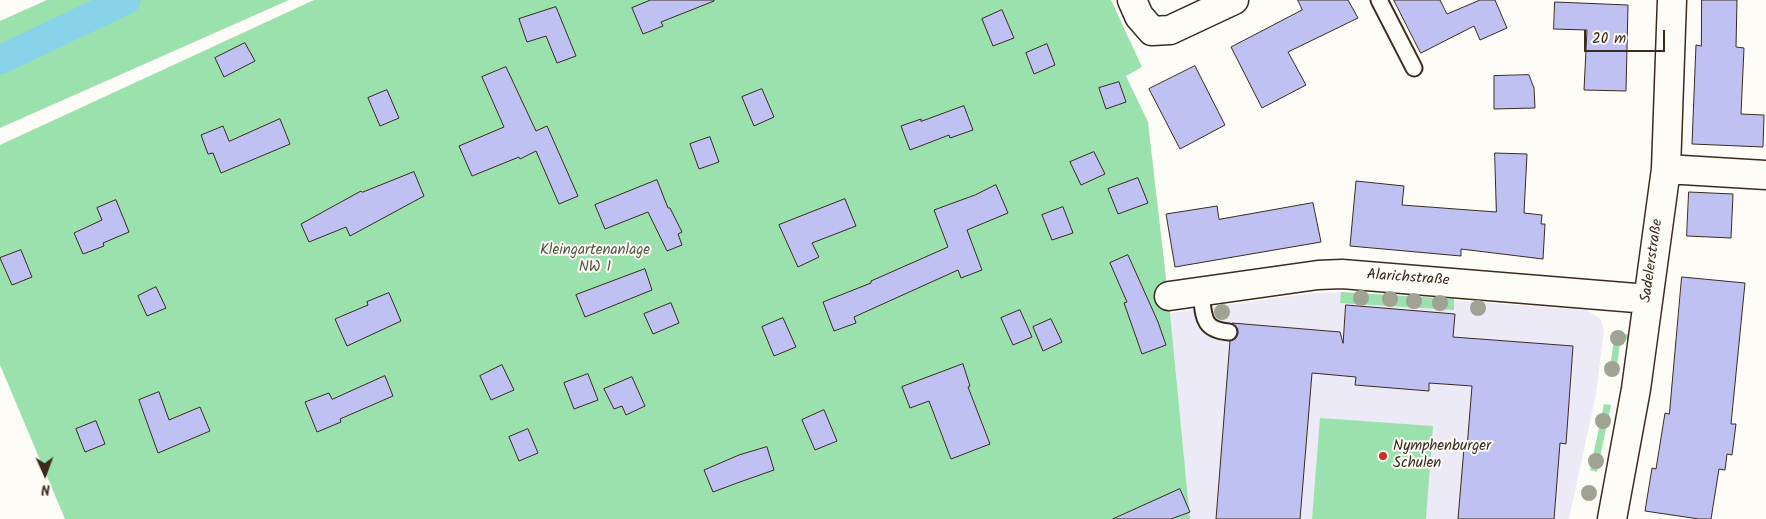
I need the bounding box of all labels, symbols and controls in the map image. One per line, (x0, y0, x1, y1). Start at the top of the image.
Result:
scale bar (1586, 20, 1667, 52)
text: 20 m (1592, 27, 1626, 51)
street label: Sadelerstraße (1638, 218, 1668, 304)
park label: Kleingartenanlage NW 1 (540, 242, 650, 277)
street label: Alarichstraße (1366, 267, 1450, 291)
place label: Nymphenburger Schulen (1393, 438, 1491, 473)
north arrow (20, 449, 70, 499)
marker: Nymphenburger Schulen (1377, 450, 1389, 462)
text: N (41, 478, 50, 500)

